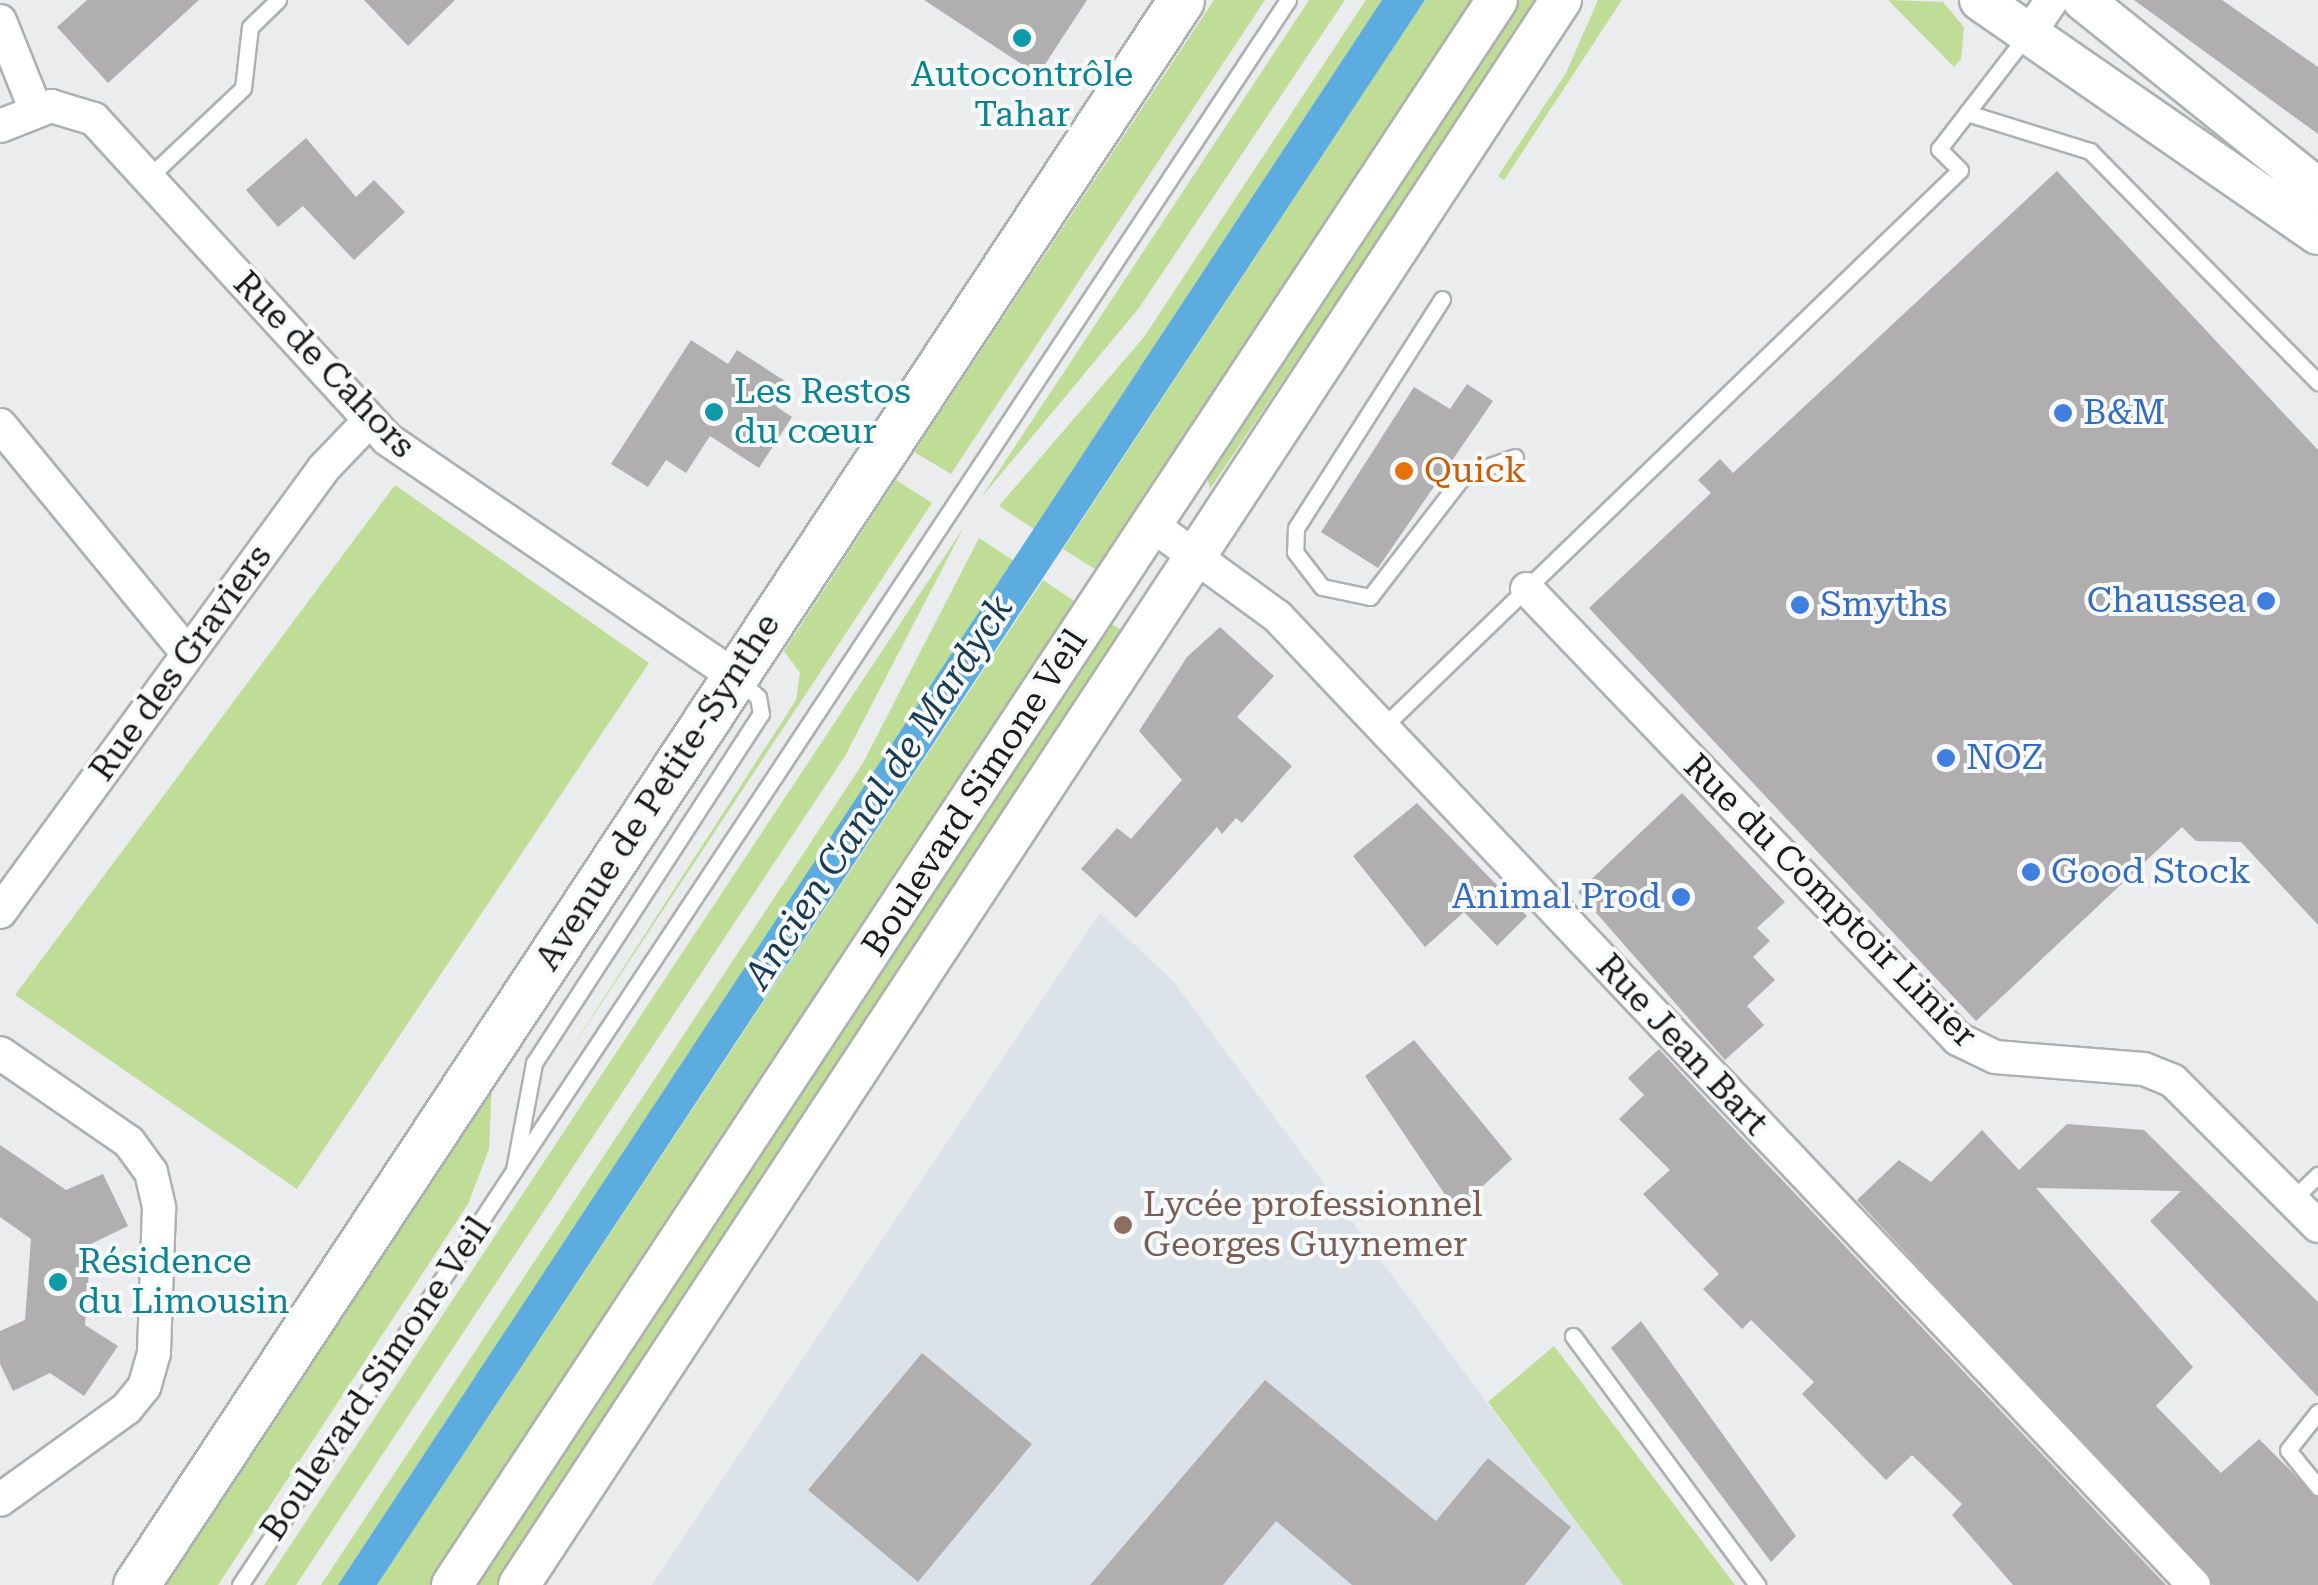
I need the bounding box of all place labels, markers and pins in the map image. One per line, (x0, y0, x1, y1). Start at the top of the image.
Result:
marker: Autocontrôle Tahar (1011, 27, 1033, 49)
place label: Autocontrôle Tahar (911, 54, 1133, 136)
place label: Les Restos du cœur (734, 371, 911, 453)
place label: B&M (2083, 392, 2165, 434)
marker: Les Restos du cœur (703, 401, 725, 423)
marker: B&M (2052, 402, 2074, 424)
place label: Quick (1424, 450, 1527, 492)
marker: Quick (1393, 460, 1415, 482)
place label: Chaussea (2087, 580, 2246, 622)
place label: Smyths (1820, 584, 1947, 626)
marker: Chaussea (2255, 590, 2277, 612)
marker: Smyths (1789, 594, 1811, 616)
place label: NOZ (1966, 737, 2043, 779)
marker: NOZ (1935, 747, 1957, 769)
place label: Good Stock (2051, 851, 2251, 893)
marker: Good Stock (2020, 861, 2042, 883)
place label: Animal Prod (1452, 876, 1661, 918)
marker: Animal Prod (1670, 886, 1692, 908)
place label: Lycée professionnel Georges Guynemer (1143, 1184, 1482, 1266)
marker: Lycée professionnel Georges Guynemer (1112, 1214, 1134, 1236)
place label: Résidence du Limousin (78, 1241, 290, 1323)
marker: Résidence du Limousin (47, 1271, 69, 1293)

